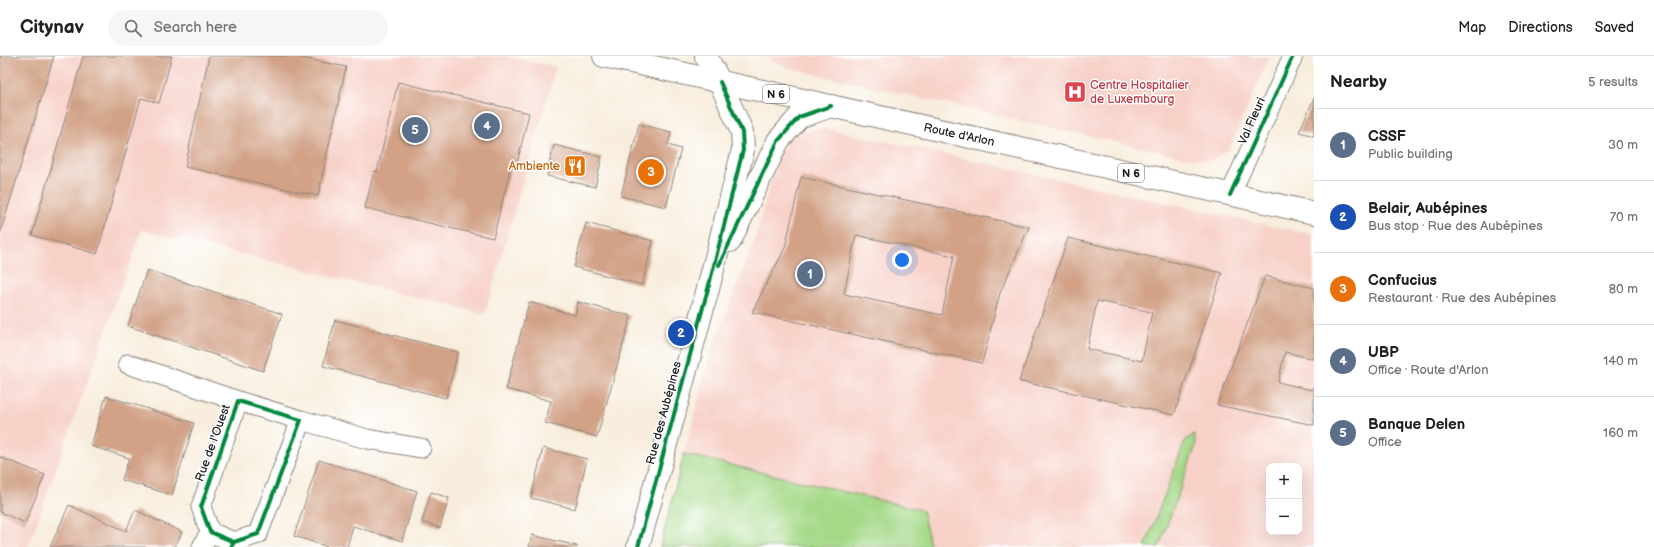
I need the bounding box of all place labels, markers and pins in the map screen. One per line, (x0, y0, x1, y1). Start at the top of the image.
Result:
place label: Centre Hospitalier de Luxembourg (1090, 78, 1190, 107)
hospital icon: Centre Hospitalier de Luxembourg (1062, 79, 1088, 105)
pin: 4 (474, 111, 500, 141)
pin: 5 (402, 115, 428, 145)
restaurant icon: Ambiente (562, 153, 588, 179)
pin: 3 (638, 157, 664, 187)
place label: Ambiente (509, 159, 560, 174)
pin: 1 (797, 259, 823, 289)
pin: 2 (668, 318, 694, 348)

